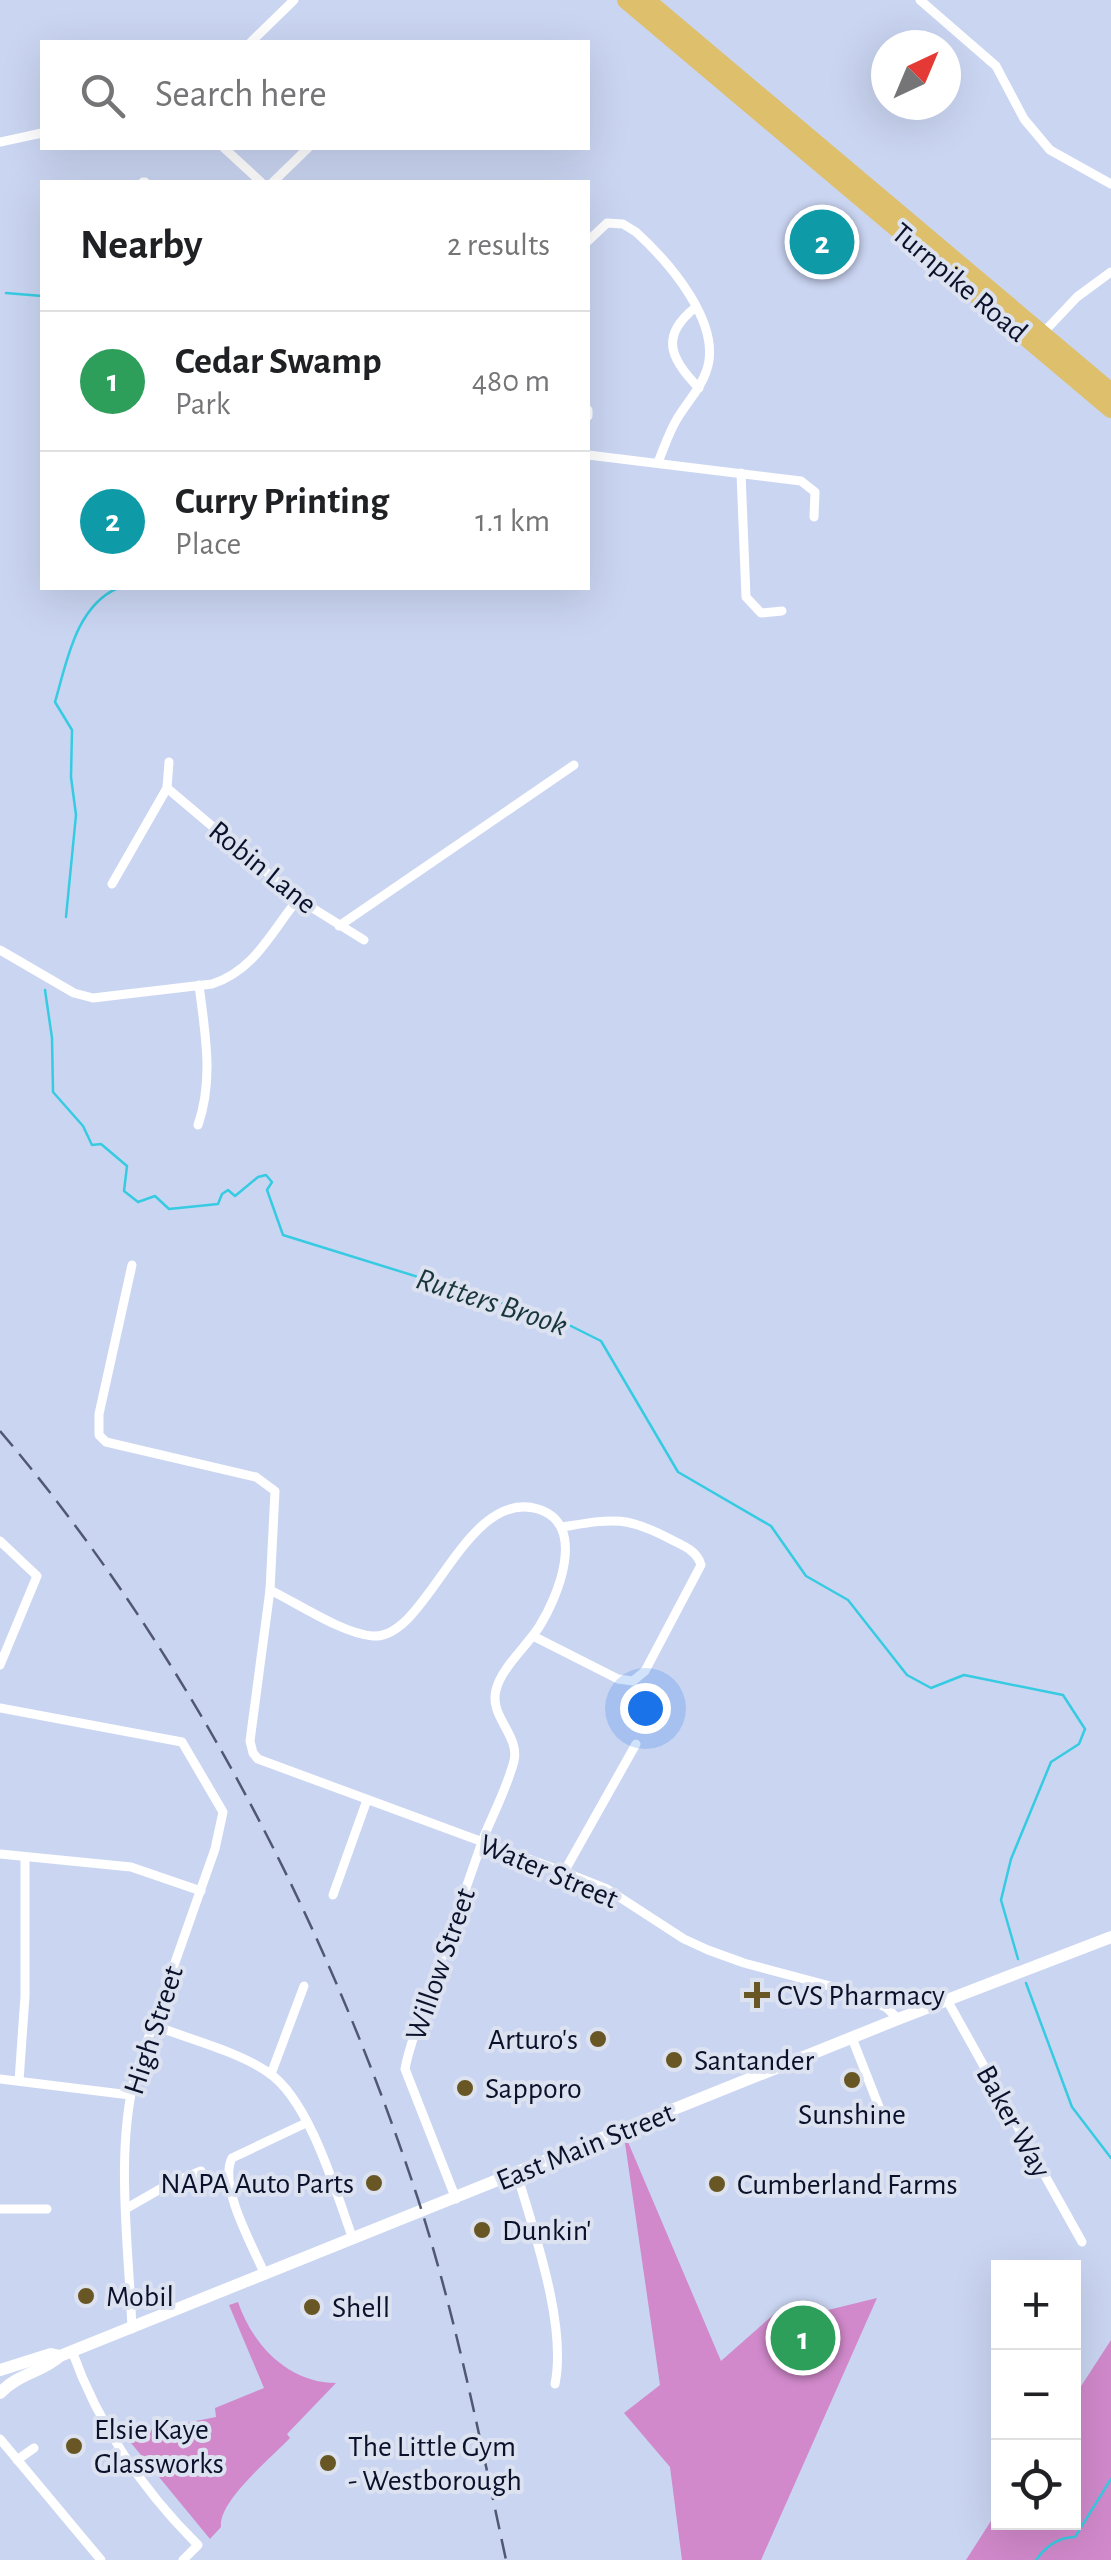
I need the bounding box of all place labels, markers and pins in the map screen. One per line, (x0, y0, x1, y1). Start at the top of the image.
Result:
pin: 2 (790, 204, 854, 280)
place label: CVS Pharmacy (777, 1981, 945, 2011)
marker: CVS Pharmacy (746, 1984, 768, 2006)
place label: Arturo's (488, 2025, 578, 2055)
marker: Arturo's (587, 2028, 609, 2050)
place label: Santander (694, 2046, 815, 2076)
marker: Santander (663, 2049, 685, 2071)
marker: Sunshine (841, 2069, 863, 2091)
place label: Sapporo (485, 2074, 582, 2104)
marker: Sapporo (454, 2077, 476, 2099)
place label: Sunshine (798, 2100, 906, 2130)
place label: NAPA Auto Parts (160, 2169, 354, 2199)
place label: Cumberland Farms (737, 2170, 958, 2200)
marker: NAPA Auto Parts (363, 2172, 385, 2194)
marker: Cumberland Farms (706, 2173, 728, 2195)
place label: Dunkin' (502, 2216, 591, 2246)
marker: Dunkin' (471, 2219, 493, 2241)
place label: Mobil (106, 2282, 174, 2312)
marker: Mobil (75, 2285, 97, 2307)
place label: Shell (332, 2293, 390, 2323)
marker: Shell (301, 2296, 323, 2318)
pin: 1 (770, 2300, 836, 2376)
place label: Elsie Kaye Glassworks (94, 2415, 224, 2479)
place label: The Little Gym - Westborough (348, 2432, 522, 2496)
marker: Elsie Kaye Glassworks (63, 2435, 85, 2457)
marker: The Little Gym - Westborough (317, 2452, 339, 2474)

